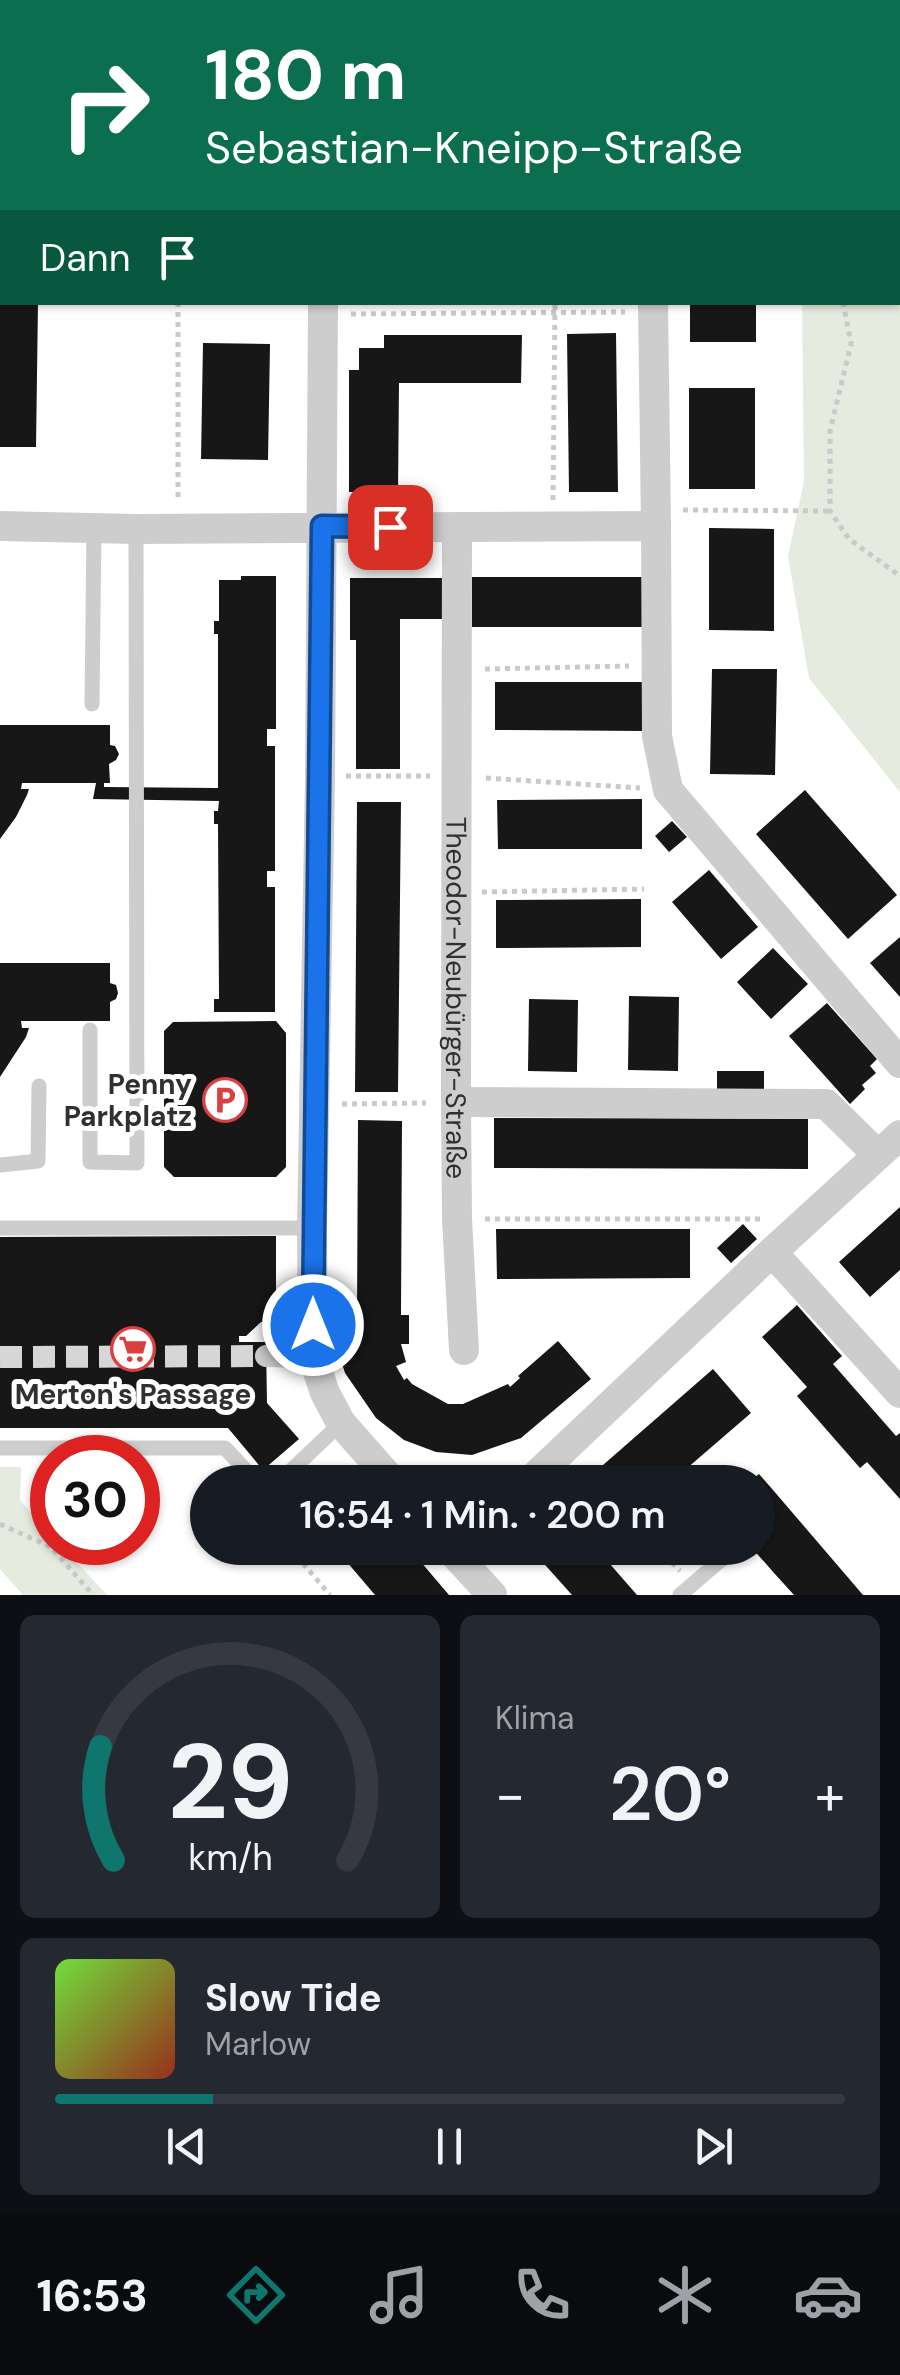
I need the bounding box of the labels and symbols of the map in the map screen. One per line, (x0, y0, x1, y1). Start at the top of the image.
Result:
pin (348, 485, 433, 570)
street label: Theodor-Neubürger-Straße (437, 817, 475, 1179)
place label: Penny Parkplatz (64, 1066, 192, 1135)
parking icon: Penny Parkplatz (202, 1077, 248, 1123)
position arrow (261, 1273, 365, 1377)
supermarket icon: Merton's Passage (110, 1326, 156, 1372)
place label: Merton's Passage (15, 1376, 251, 1413)
speed limit sign: 30 (30, 1435, 160, 1565)

